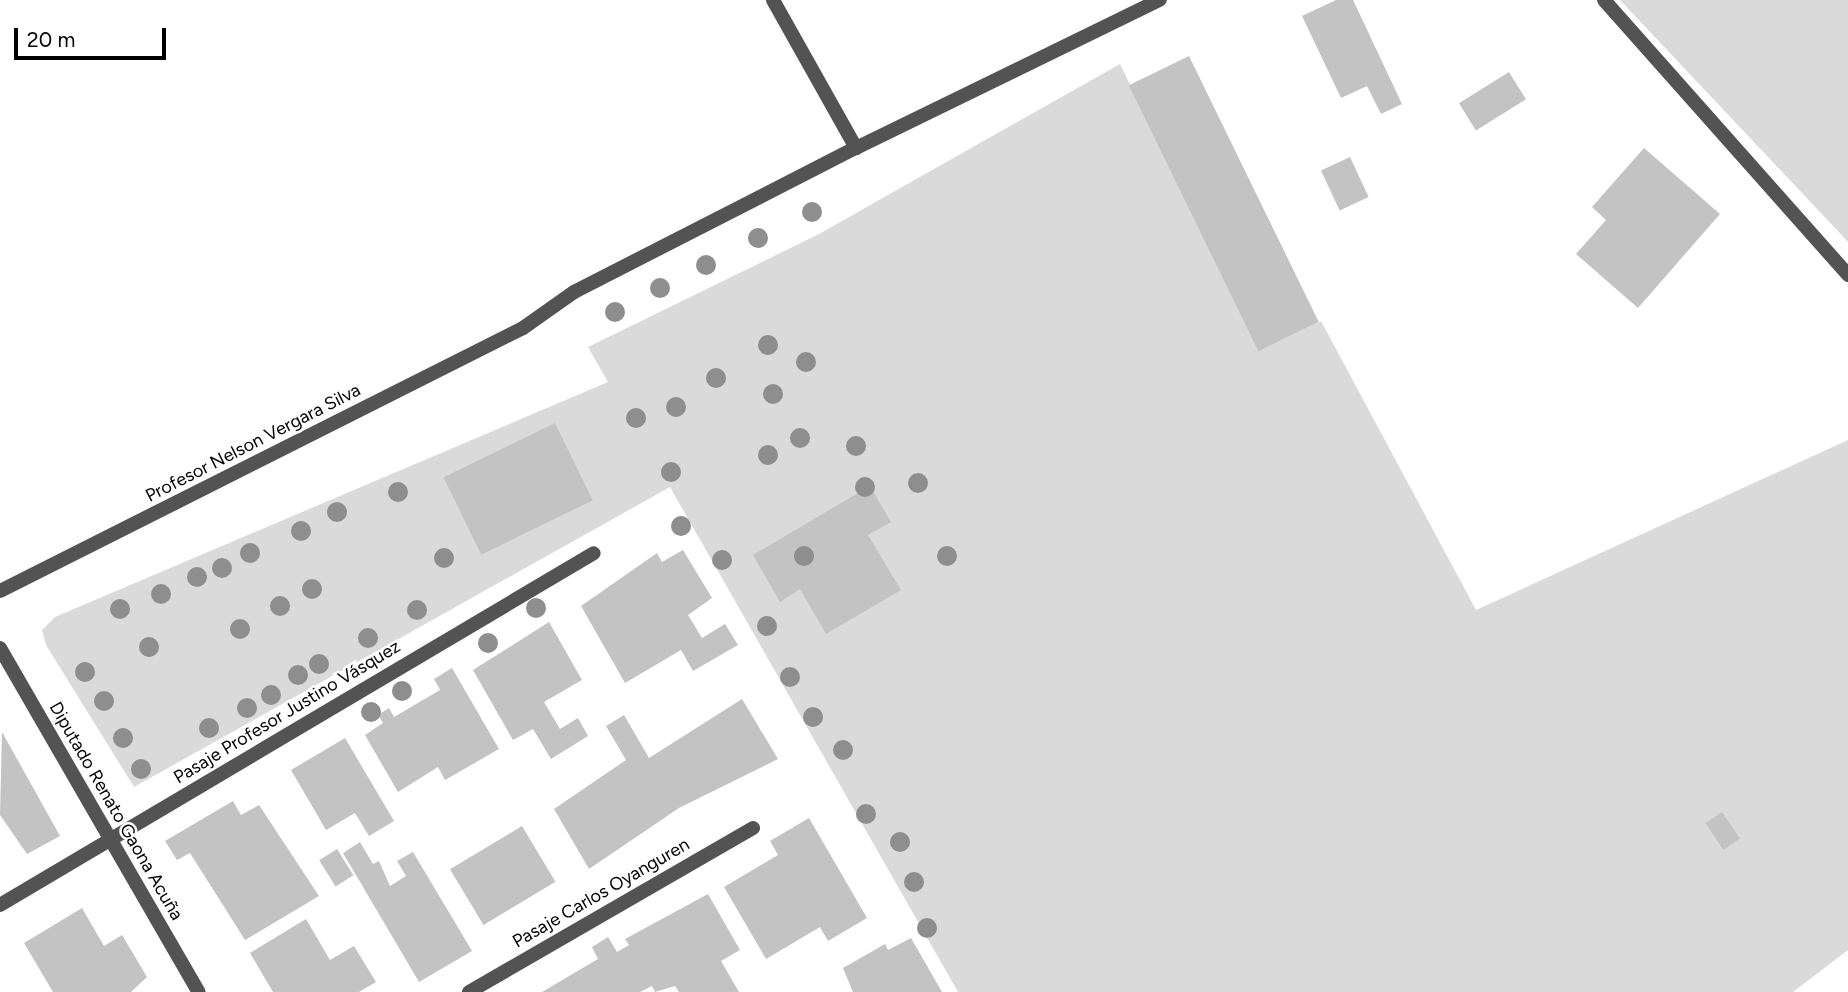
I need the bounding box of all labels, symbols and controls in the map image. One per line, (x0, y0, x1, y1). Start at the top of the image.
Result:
scale bar (18, 14, 170, 58)
text: 20 m (27, 27, 75, 52)
street label: Profesor Nelson Vergara Silva (142, 379, 364, 507)
street label: Pasaje Profesor Justino Vásquez (170, 636, 404, 788)
street label: Diputado Renato Gaona Acuña (44, 698, 188, 924)
street label: Pasaje Carlos Oyanguren (509, 833, 693, 953)

